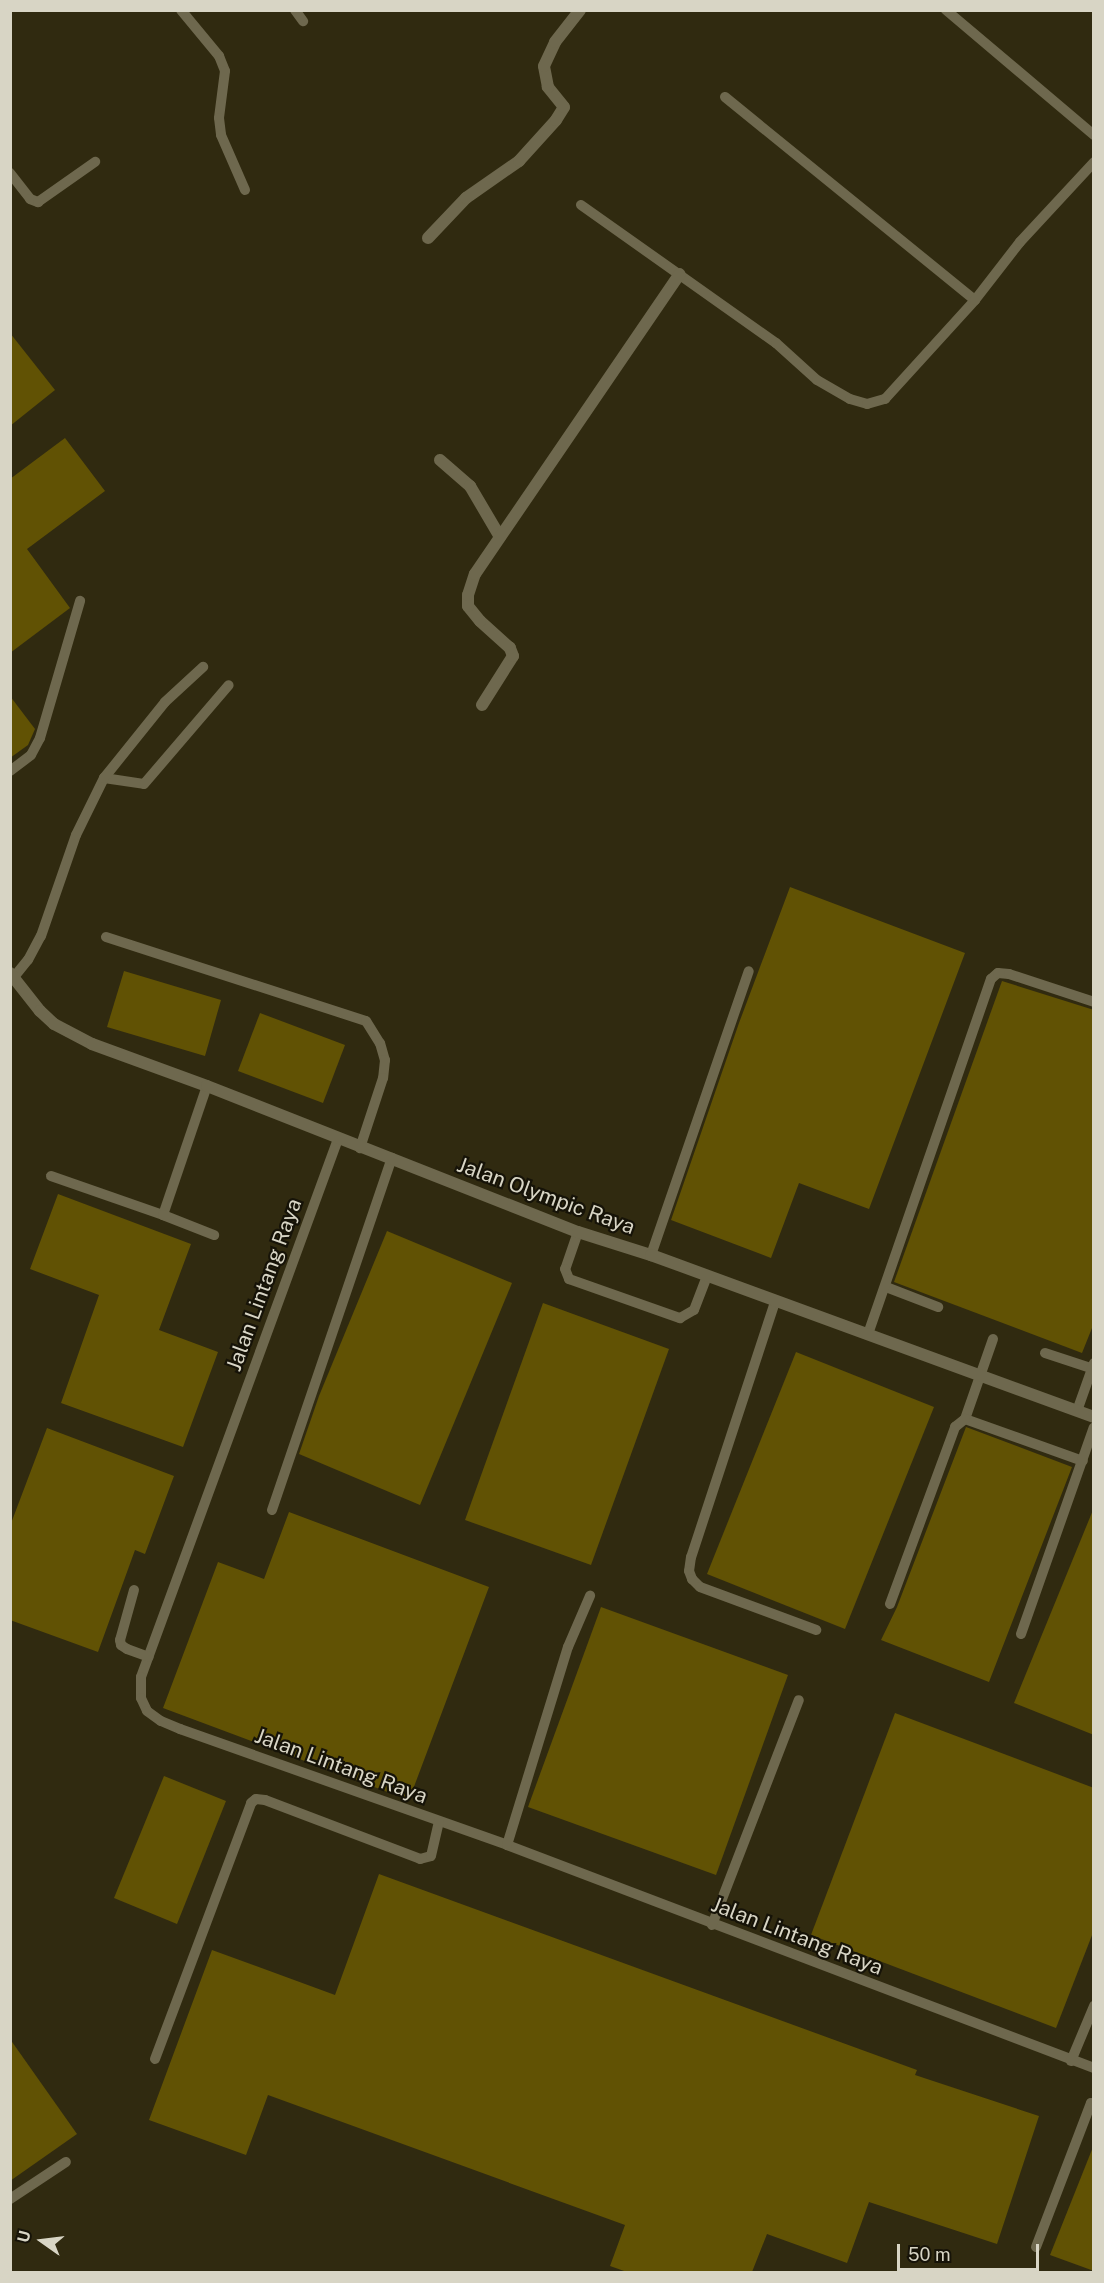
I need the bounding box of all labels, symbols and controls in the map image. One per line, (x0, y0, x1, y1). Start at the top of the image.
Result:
street label: Jalan Olympic Raya (454, 1152, 638, 1240)
street label: Jalan Lintang Raya (221, 1195, 307, 1375)
street label: Jalan Lintang Raya (251, 1723, 431, 1809)
street label: Jalan Lintang Raya (708, 1892, 886, 1980)
north arrow (12, 2211, 72, 2271)
text: U (13, 2229, 35, 2244)
scale bar (900, 2232, 1042, 2270)
text: 50 m (908, 2244, 951, 2265)

